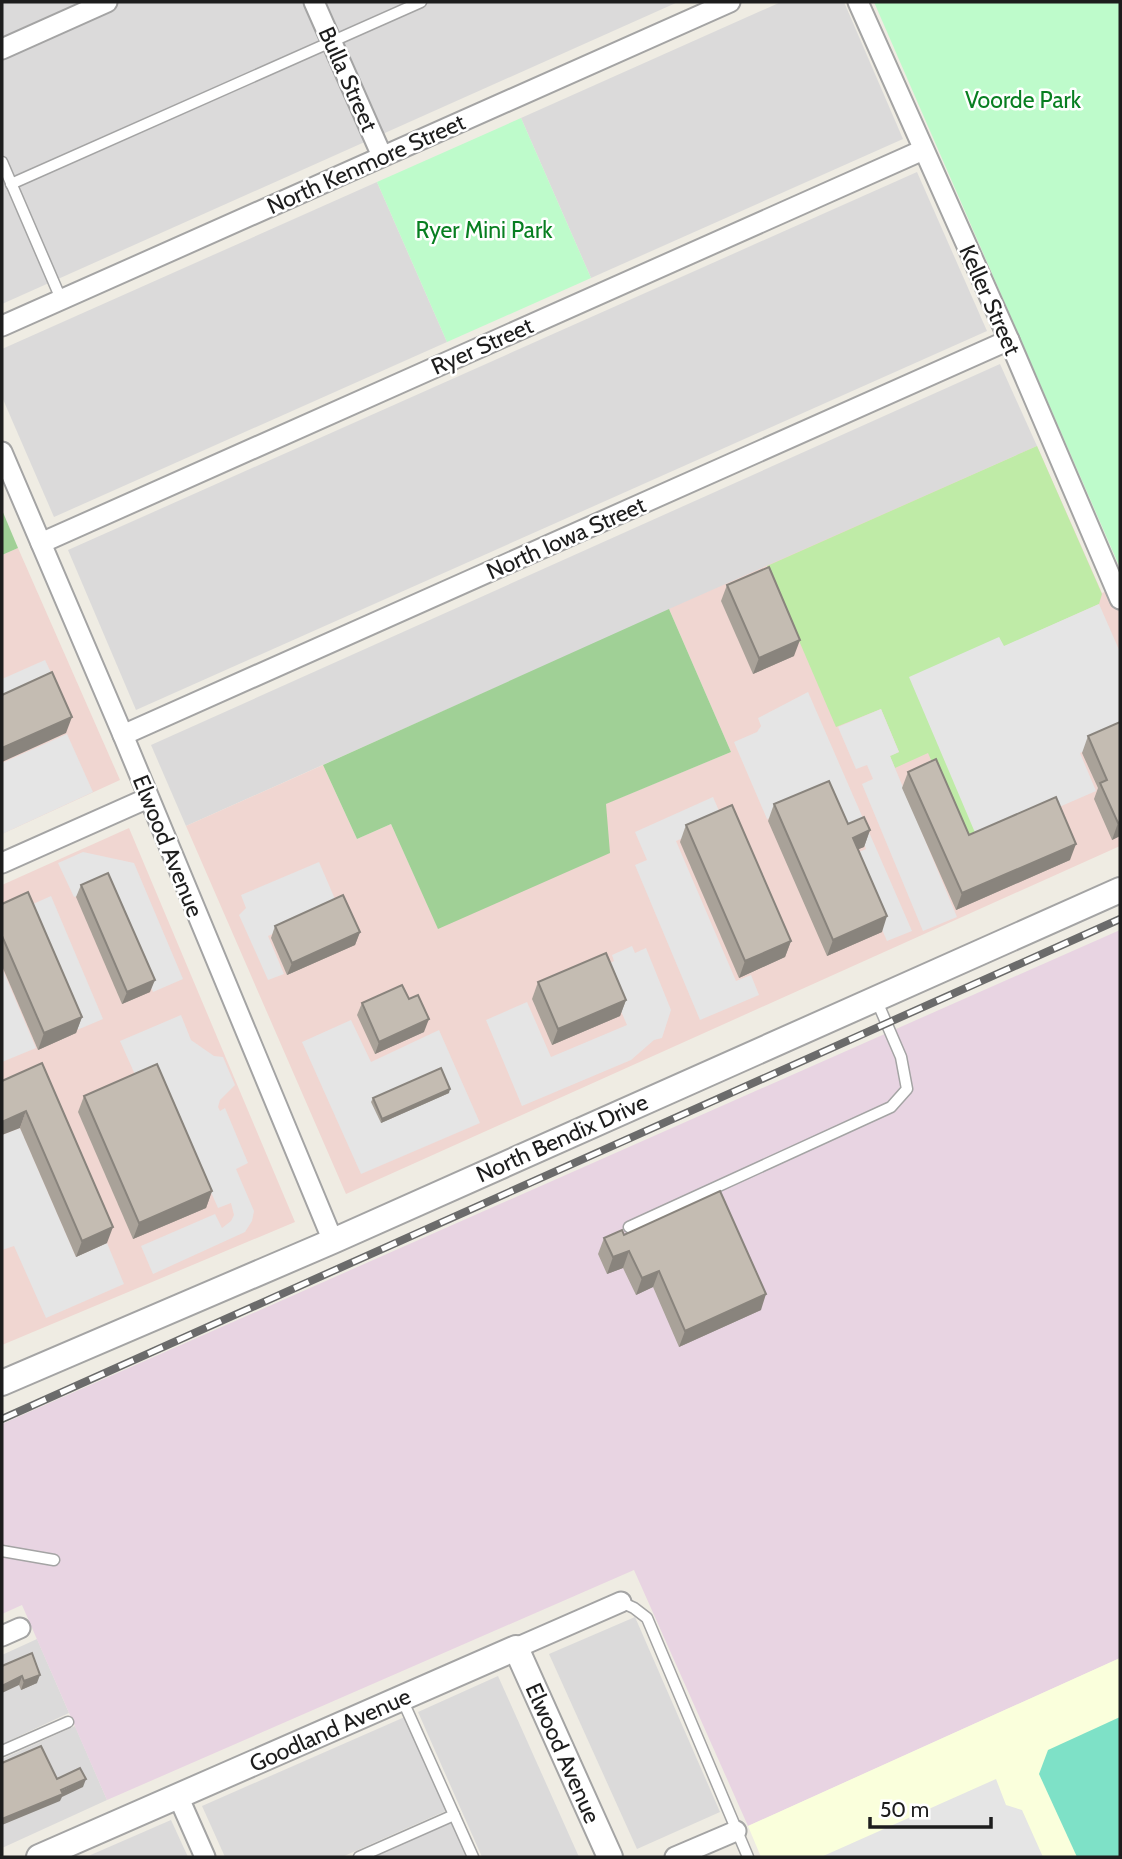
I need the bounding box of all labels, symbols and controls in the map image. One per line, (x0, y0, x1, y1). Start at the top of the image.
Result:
street label: Bulla Street (312, 22, 384, 136)
park label: Voorde Park (965, 86, 1082, 114)
street label: North Kenmore Street (263, 108, 470, 220)
park label: Ryer Mini Park (416, 216, 553, 244)
street label: Keller Street (953, 240, 1027, 360)
street label: Ryer Street (427, 311, 537, 381)
street label: North Iowa Street (482, 490, 650, 586)
street label: Elwood Avenue (127, 771, 209, 921)
street label: North Bendix Drive (472, 1088, 652, 1188)
street label: Elwood Avenue (520, 1678, 607, 1828)
street label: Goodland Avenue (245, 1682, 415, 1778)
scale bar (870, 1786, 991, 1830)
text: 50 m (880, 1797, 929, 1822)

